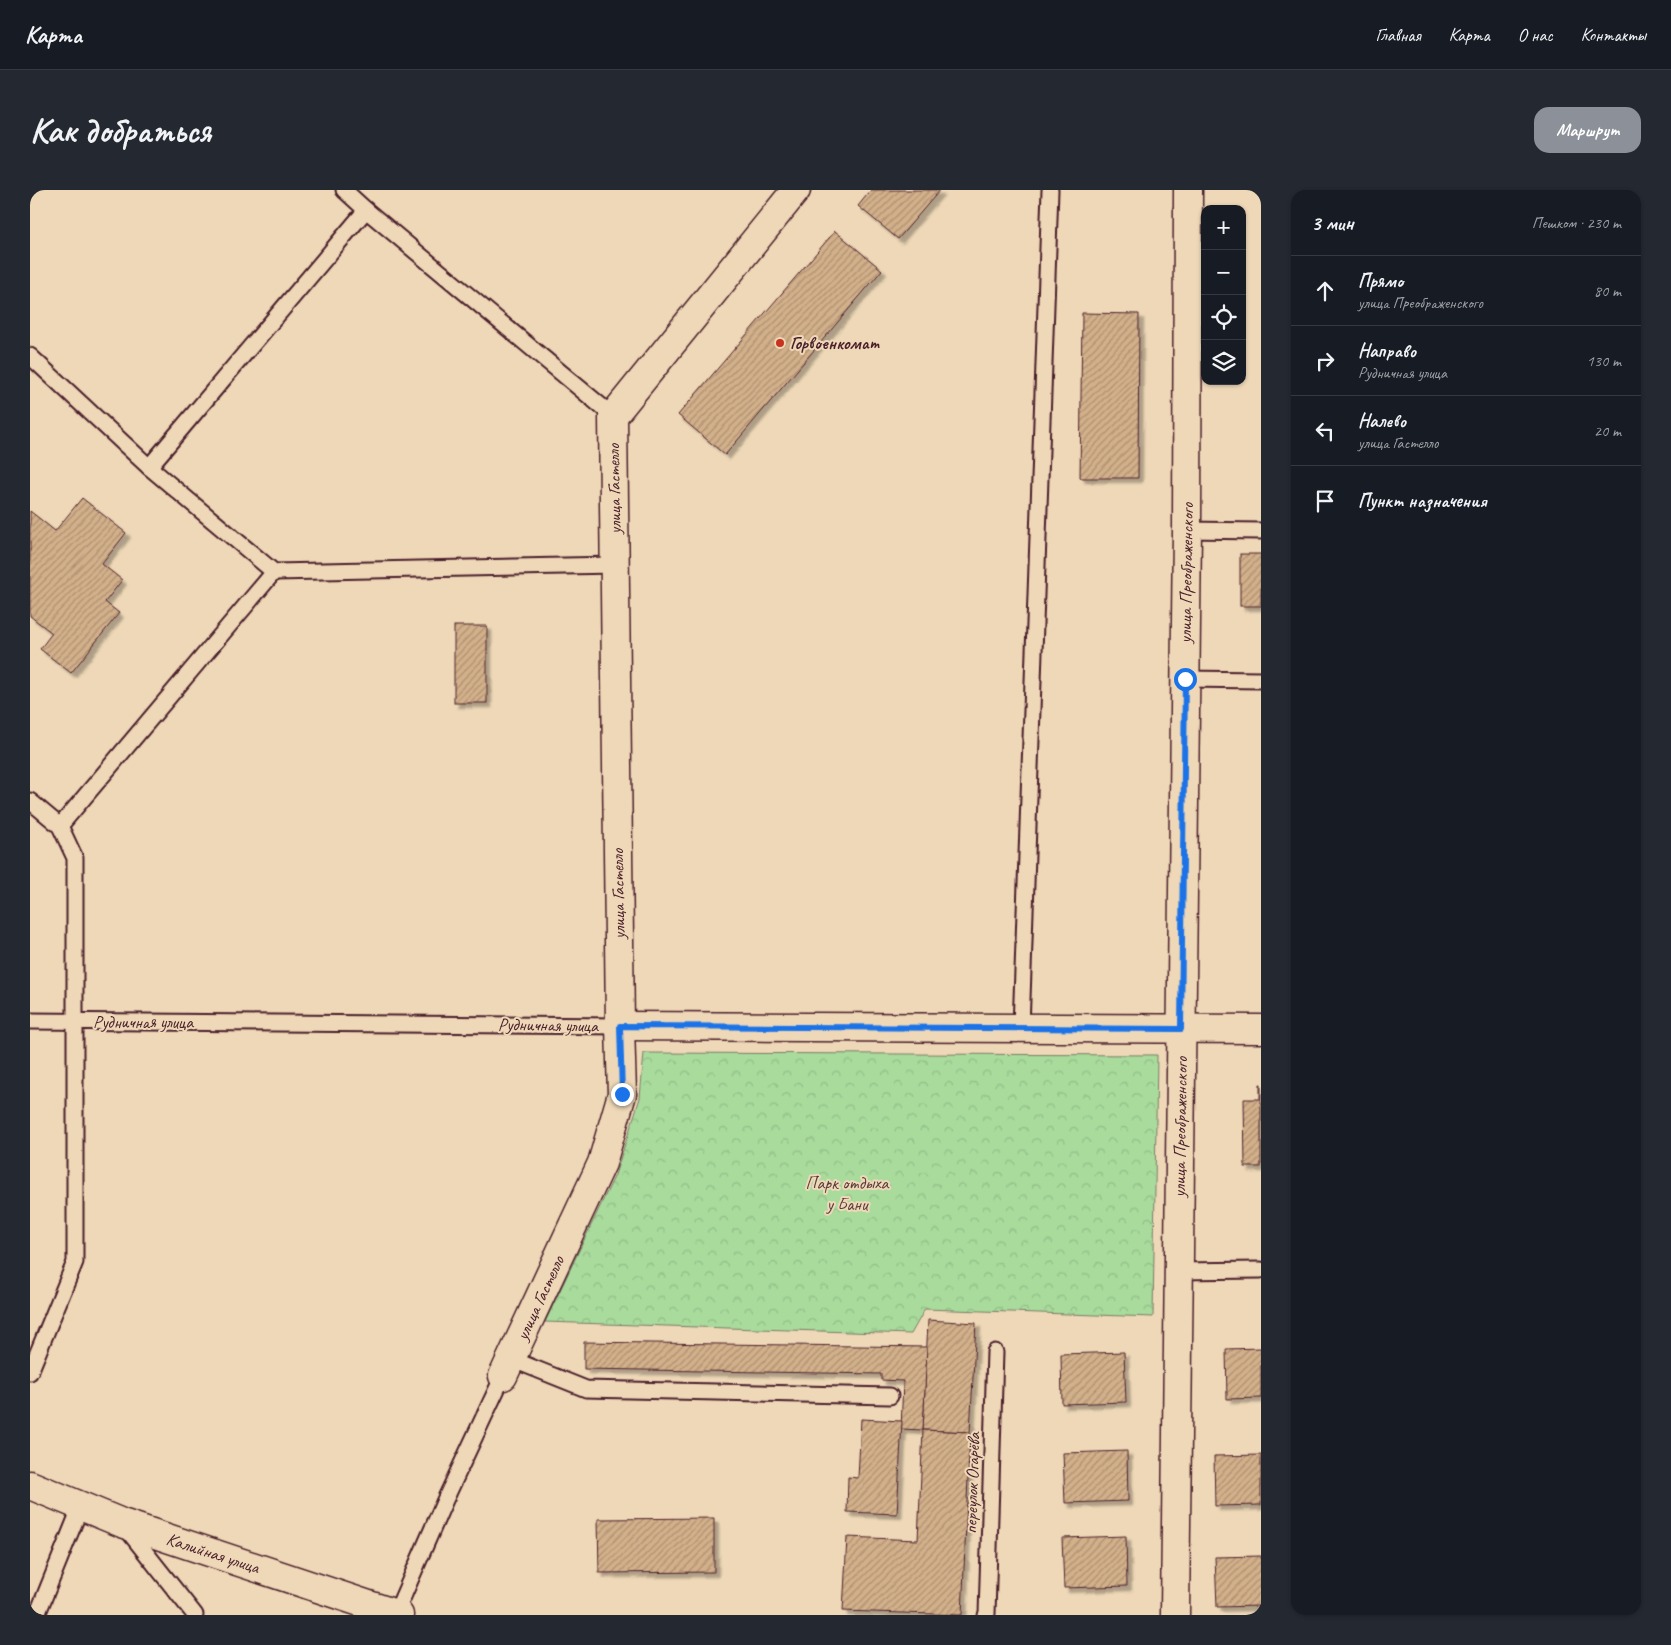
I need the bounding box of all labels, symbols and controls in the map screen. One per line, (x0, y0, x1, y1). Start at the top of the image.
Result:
text: Карта (25, 20, 82, 50)
text: Главная (1376, 24, 1421, 46)
text: Карта (1449, 24, 1490, 46)
text: О нас (1518, 24, 1553, 46)
text: Контакты (1581, 24, 1646, 46)
button: Маршрут (1534, 107, 1641, 153)
text: Как добраться (30, 108, 211, 153)
map controls (1201, 205, 1246, 385)
button: + (1201, 205, 1246, 250)
text: 3 мин (1311, 210, 1354, 236)
text: Пешком · 230 m (1532, 213, 1621, 233)
button: − (1201, 250, 1246, 295)
text: Прямо (1358, 269, 1403, 293)
icon: ahead (1311, 277, 1339, 305)
text: 80 m (1594, 281, 1621, 301)
text: улица Преображенского (1358, 293, 1483, 313)
button: locate (1201, 295, 1246, 340)
place label: Горвоенкомат (790, 332, 881, 354)
marker: Горвоенкомат (774, 337, 786, 349)
text: Направо (1358, 339, 1416, 363)
button: layers (1201, 340, 1246, 385)
icon: right (1311, 347, 1339, 375)
text: 130 m (1587, 351, 1621, 371)
text: Рудничная улица (1358, 363, 1447, 383)
text: Налево (1358, 409, 1406, 433)
icon: left (1311, 417, 1339, 445)
text: 20 m (1594, 421, 1621, 441)
text: улица Гастелло (1358, 433, 1438, 453)
street label: улица Гастелло (602, 442, 626, 535)
icon: arrive (1311, 487, 1339, 515)
text: Пункт назначения (1358, 489, 1487, 513)
street label: улица Преображенского (1174, 501, 1198, 644)
route start (1174, 668, 1197, 691)
street label: улица Гастелло (606, 847, 630, 940)
street label: Рудничная улица (93, 1011, 194, 1033)
street label: Рудничная улица (498, 1013, 599, 1037)
street label: улица Преображенского (1168, 1055, 1192, 1198)
route end (611, 1083, 634, 1106)
park label: Парк отдыха у Бани (806, 1172, 890, 1215)
street label: улица Гастелло (511, 1251, 570, 1344)
street label: переулок Огарёва (959, 1431, 985, 1534)
street label: Калийная улица (164, 1528, 264, 1579)

